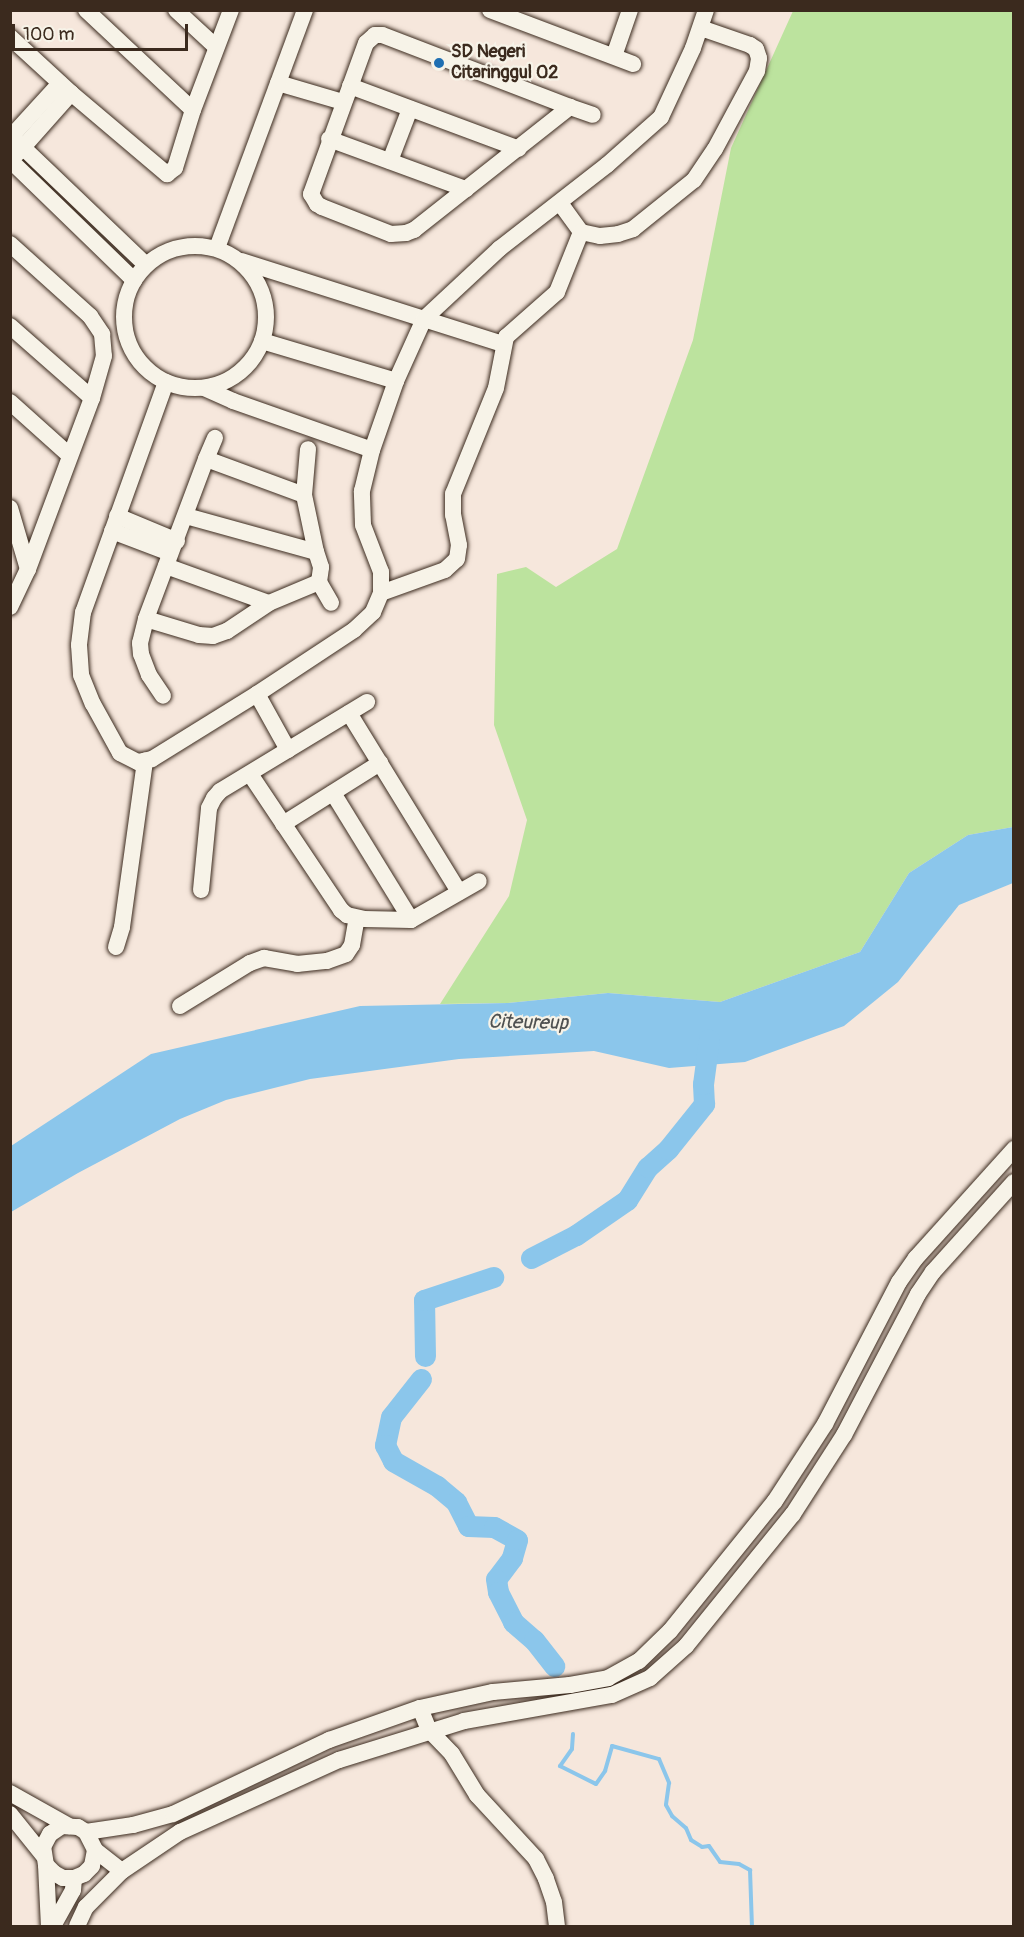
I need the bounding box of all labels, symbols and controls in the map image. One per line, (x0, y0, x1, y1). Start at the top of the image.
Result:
scale bar (15, 12, 190, 50)
text: 100 m (23, 23, 75, 46)
place label: SD Negeri Citaringgul 02 (451, 42, 558, 84)
marker: SD Negeri Citaringgul 02 (432, 56, 446, 70)
water label: Citeureup (488, 1009, 568, 1035)

